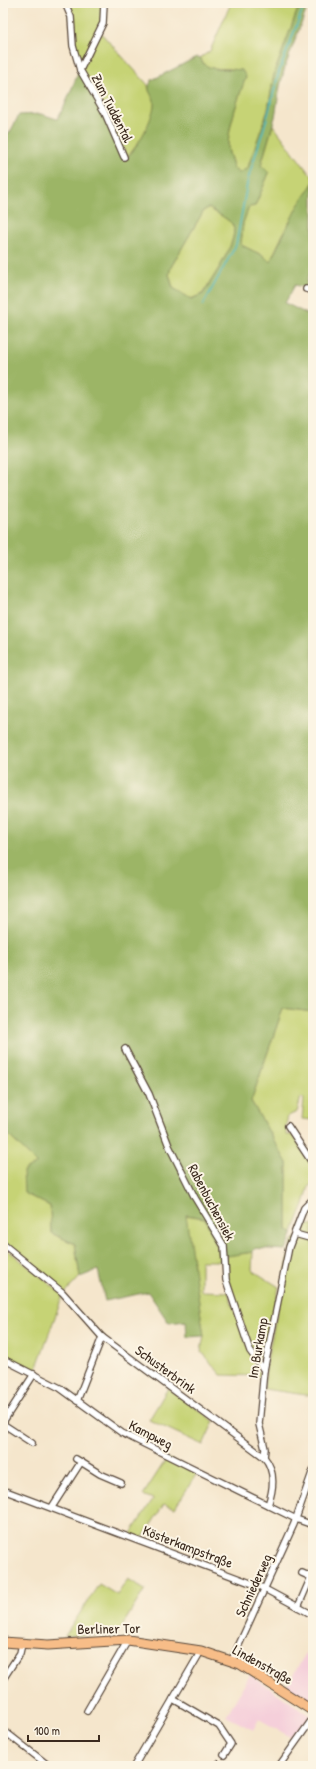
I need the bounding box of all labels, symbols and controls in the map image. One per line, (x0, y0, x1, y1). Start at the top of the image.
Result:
street label: Zum Tuddental (88, 71, 138, 146)
street label: Rabenbuchensiek (184, 1160, 240, 1244)
street label: Im Burkamp (242, 1316, 273, 1380)
street label: Schusterbrink (132, 1340, 200, 1398)
street label: Kampweg (125, 1415, 176, 1454)
street label: Kösterkampstraße (140, 1520, 236, 1573)
street label: Schniederweg (230, 1550, 277, 1620)
street label: Berliner Tor (77, 1618, 141, 1638)
street label: Lindenstraße (229, 1640, 297, 1689)
scale bar (28, 1717, 99, 1743)
text: 100 m (34, 1722, 60, 1739)

